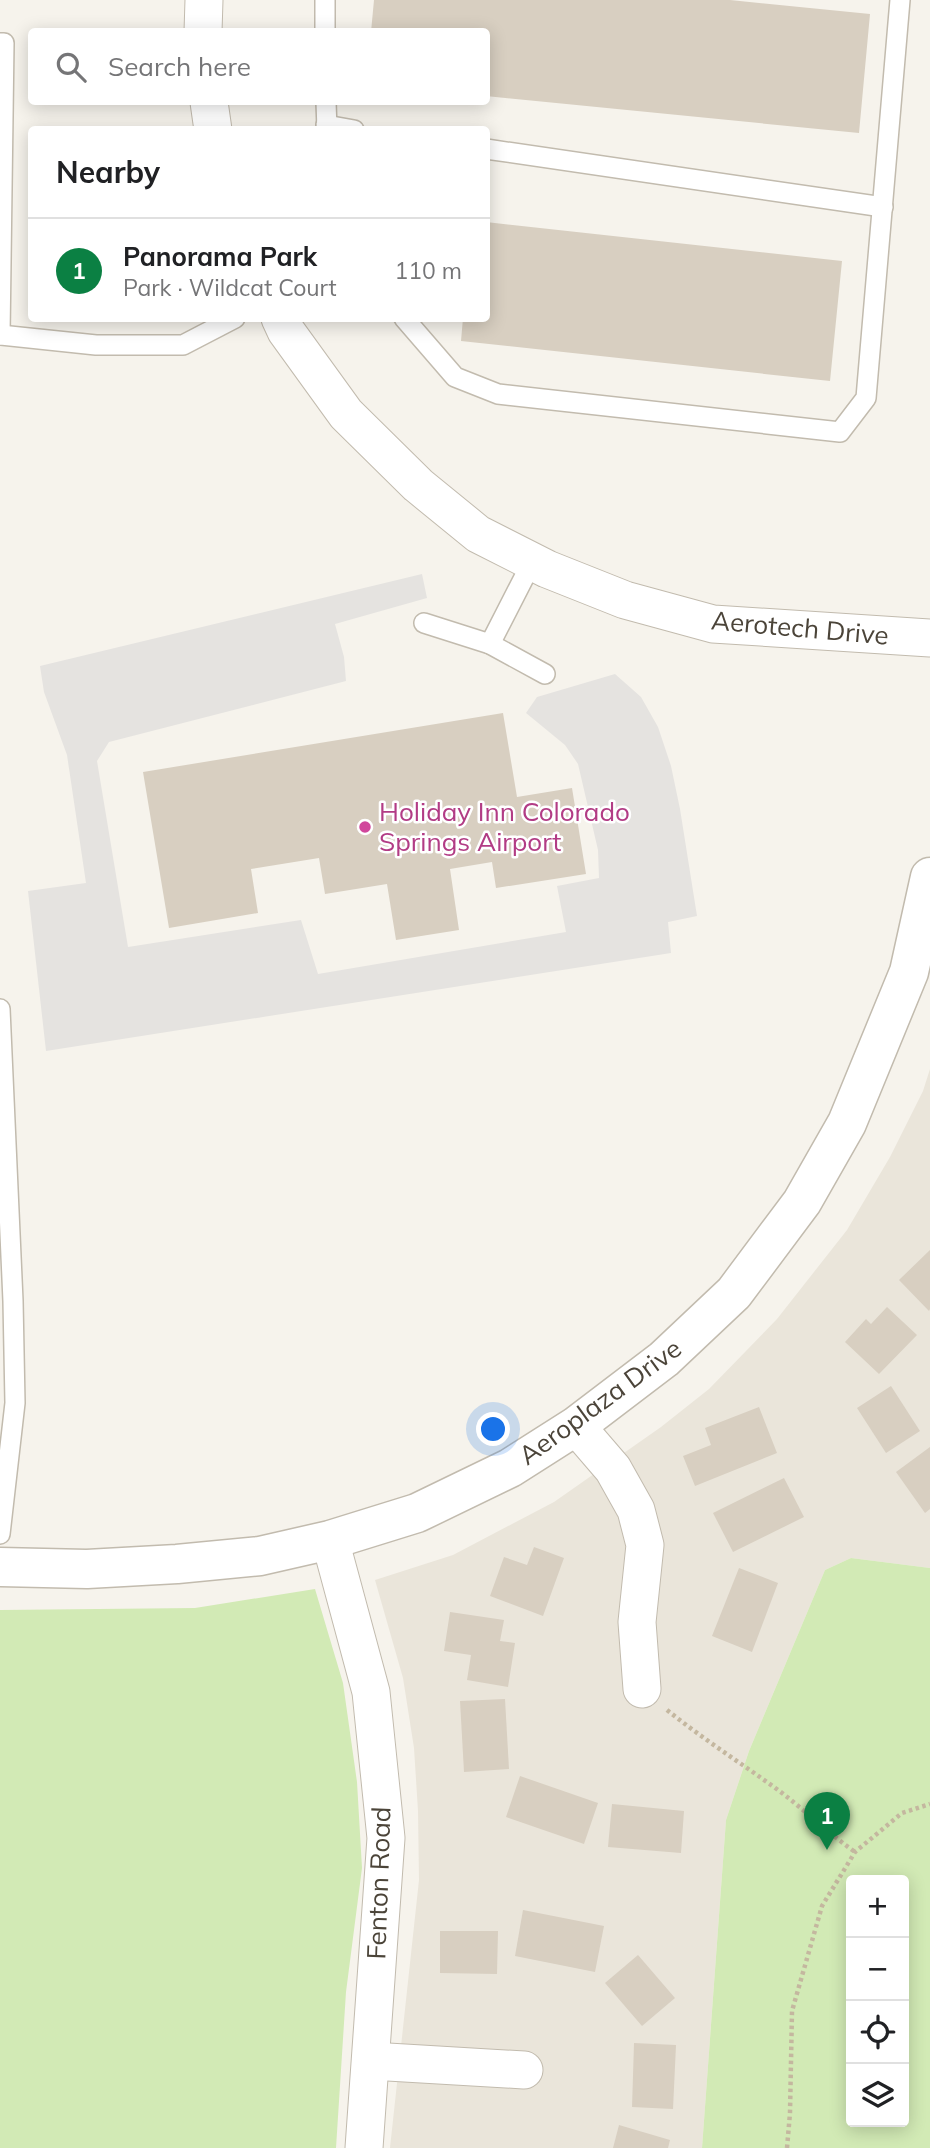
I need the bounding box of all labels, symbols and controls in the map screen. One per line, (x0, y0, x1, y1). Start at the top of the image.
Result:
search box (28, 28, 490, 105)
icon: search (52, 48, 90, 86)
text: Search here (108, 50, 251, 83)
text: Nearby (56, 153, 160, 191)
text: Panorama Park (123, 240, 317, 273)
text: 1 (72, 256, 86, 285)
text: 110 m (394, 256, 462, 285)
text: Park · Wildcat Court (123, 273, 337, 302)
street label: Aerotech Drive (710, 603, 890, 652)
place label: Holiday Inn Colorado Springs Airport (379, 795, 630, 858)
marker: Holiday Inn Colorado Springs Airport (357, 819, 373, 835)
street label: Aeroplaza Drive (512, 1331, 688, 1472)
your location (476, 1412, 510, 1446)
pin: 1 (804, 1792, 850, 1850)
street label: Fenton Road (359, 1806, 398, 1960)
map controls (846, 1875, 909, 2127)
button: + (846, 1875, 909, 1938)
button: − (846, 1938, 909, 2001)
button: locate (846, 2001, 909, 2064)
button: layers (846, 2064, 909, 2127)

